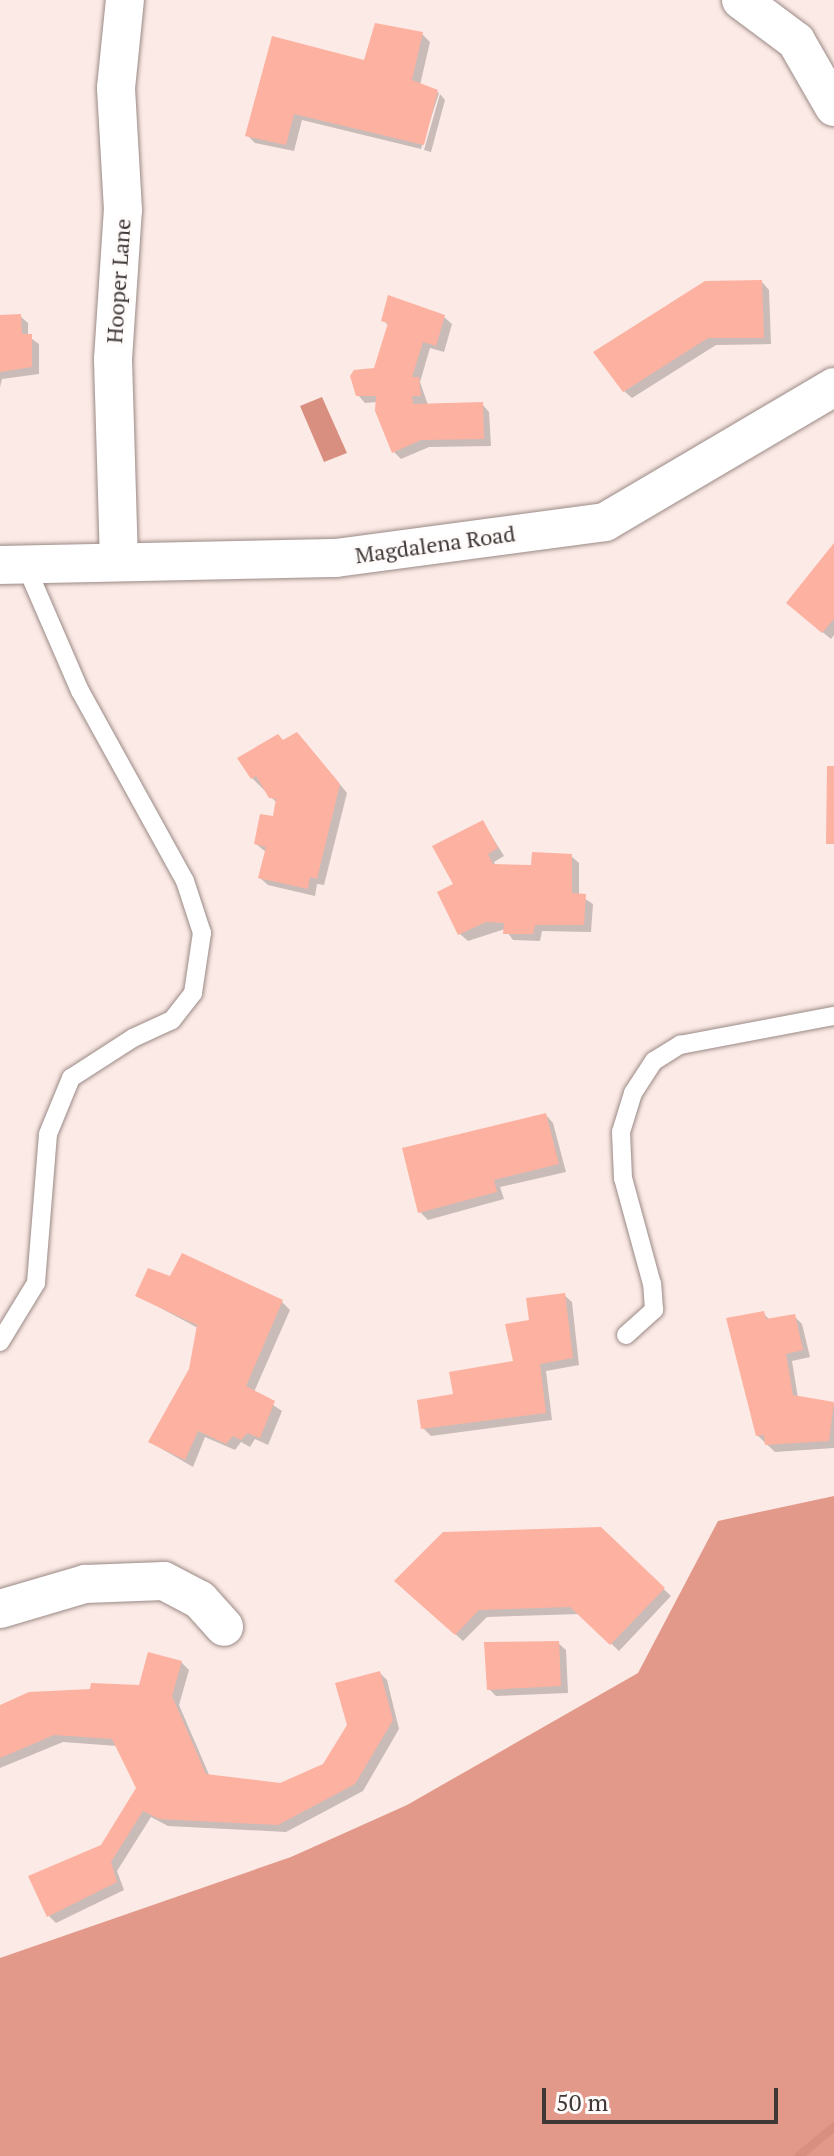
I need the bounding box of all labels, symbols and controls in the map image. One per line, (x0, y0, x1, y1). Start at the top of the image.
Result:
street label: Hooper Lane (100, 218, 136, 344)
street label: Magdalena Road (353, 520, 517, 568)
scale bar (546, 2072, 782, 2122)
text: 50 m (556, 2086, 608, 2118)

